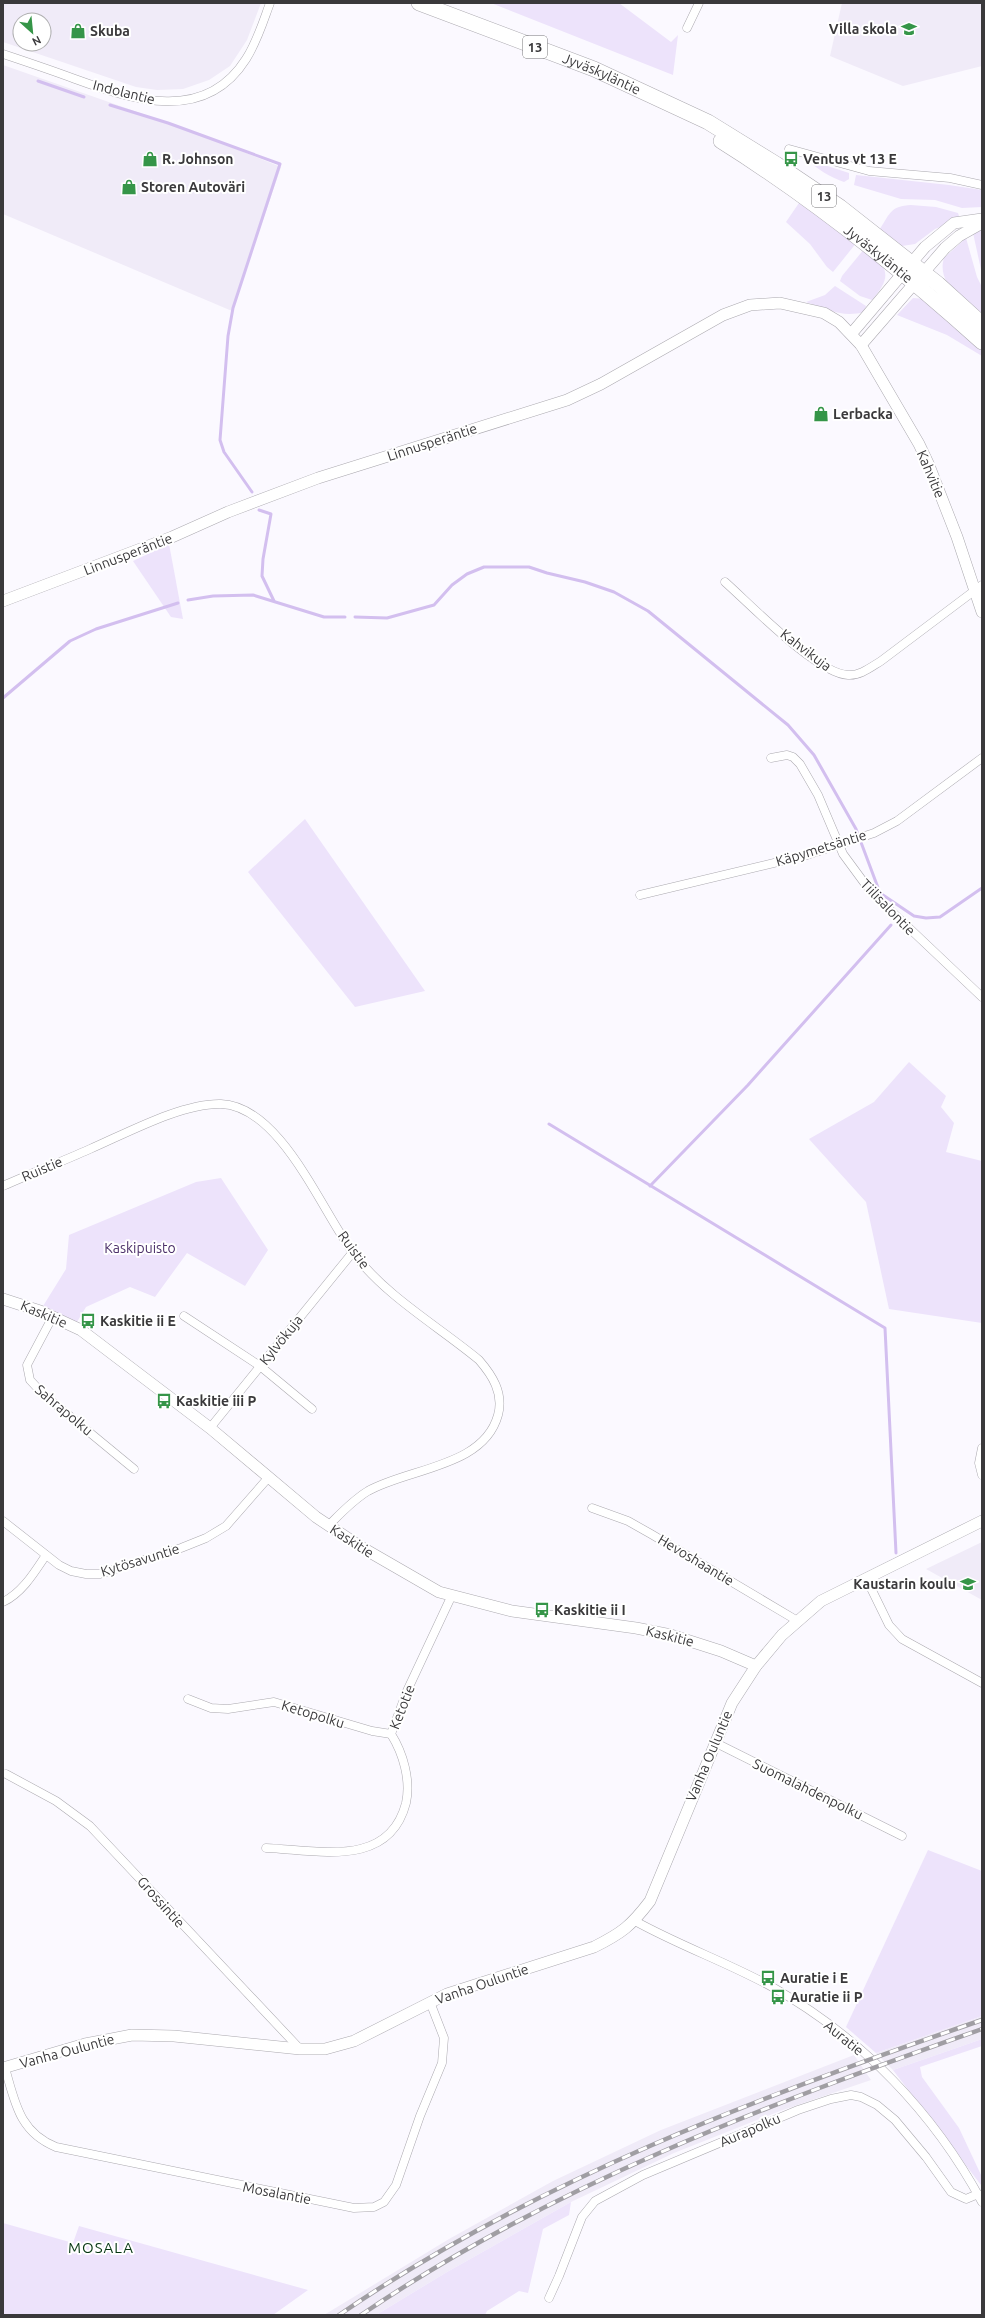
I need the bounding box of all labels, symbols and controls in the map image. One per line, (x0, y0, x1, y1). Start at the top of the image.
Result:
north arrow (12, 12, 52, 52)
school or university icon: Villa skola (900, 20, 918, 38)
place label: Villa skola (829, 21, 897, 37)
shop icon: Skuba (69, 22, 87, 40)
place label: Skuba (90, 23, 130, 39)
text: N (30, 34, 43, 48)
road number: 13 (523, 36, 547, 58)
street label: Jyväskyläntie (561, 50, 643, 98)
street label: Indolantie (91, 77, 157, 107)
shop icon: R. Johnson (141, 150, 159, 168)
bus stop icon: Ventus vt 13 E (782, 150, 800, 168)
place label: R. Johnson (162, 151, 234, 167)
place label: Ventus vt 13 E (803, 151, 897, 167)
shop icon: Storen Autoväri (120, 178, 138, 196)
place label: Storen Autoväri (141, 179, 245, 195)
road number: 13 (812, 185, 836, 207)
street label: Jyväskyläntie (841, 222, 916, 286)
shop icon: Lerbacka (812, 405, 830, 423)
place label: Lerbacka (833, 406, 893, 422)
street label: Linnusperäntie (385, 420, 479, 464)
street label: Kahvitie (914, 448, 948, 500)
street label: Linnusperäntie (81, 530, 175, 578)
street label: Kahvikuja (777, 626, 835, 674)
street label: Käpymetsäntie (774, 827, 868, 869)
street label: Tiilisalontie (857, 876, 919, 938)
street label: Ruistie (19, 1153, 65, 1185)
street label: Ruistie (335, 1228, 373, 1272)
park label: Kaskipuisto (104, 1240, 176, 1256)
street label: Kaskitie (18, 1297, 70, 1331)
bus stop icon: Kaskitie ii E (79, 1312, 97, 1330)
street label: Kylvökuja (256, 1312, 306, 1368)
place label: Kaskitie ii E (100, 1313, 176, 1329)
street label: Sahrapolku (32, 1381, 96, 1439)
bus stop icon: Kaskitie iii P (155, 1392, 173, 1410)
place label: Kaskitie iii P (176, 1393, 256, 1409)
street label: Kaskitie (327, 1521, 377, 1561)
street label: Hevoshaantie (655, 1531, 737, 1589)
street label: Kytösavuntie (99, 1540, 181, 1580)
school or university icon: Kaustarin koulu (959, 1575, 977, 1593)
place label: Kaustarin koulu (853, 1576, 956, 1592)
bus stop icon: Kaskitie ii I (533, 1601, 551, 1619)
place label: Kaskitie ii I (554, 1602, 626, 1618)
street label: Kaskitie (644, 1622, 696, 1650)
street label: Ketotie (386, 1682, 418, 1732)
street label: Ketopolku (280, 1697, 346, 1731)
street label: Vanha Ouluntie (683, 1708, 735, 1804)
street label: Suomalahdenpolku (750, 1755, 866, 1823)
street label: Grossintie (134, 1873, 188, 1931)
street label: Vanha Ouluntie (433, 1961, 531, 2007)
bus stop icon: Auratie i E (759, 1969, 777, 1987)
place label: Auratie i E (780, 1970, 848, 1986)
bus stop icon: Auratie ii P (769, 1988, 787, 2006)
place label: Auratie ii P (790, 1989, 863, 2005)
street label: Auratie (821, 2017, 867, 2059)
street label: Vanha Ouluntie (18, 2031, 116, 2071)
street label: Aurapolku (717, 2110, 783, 2150)
street label: Mosalantie (242, 2179, 312, 2207)
district label: MOSALA (68, 2239, 134, 2256)

